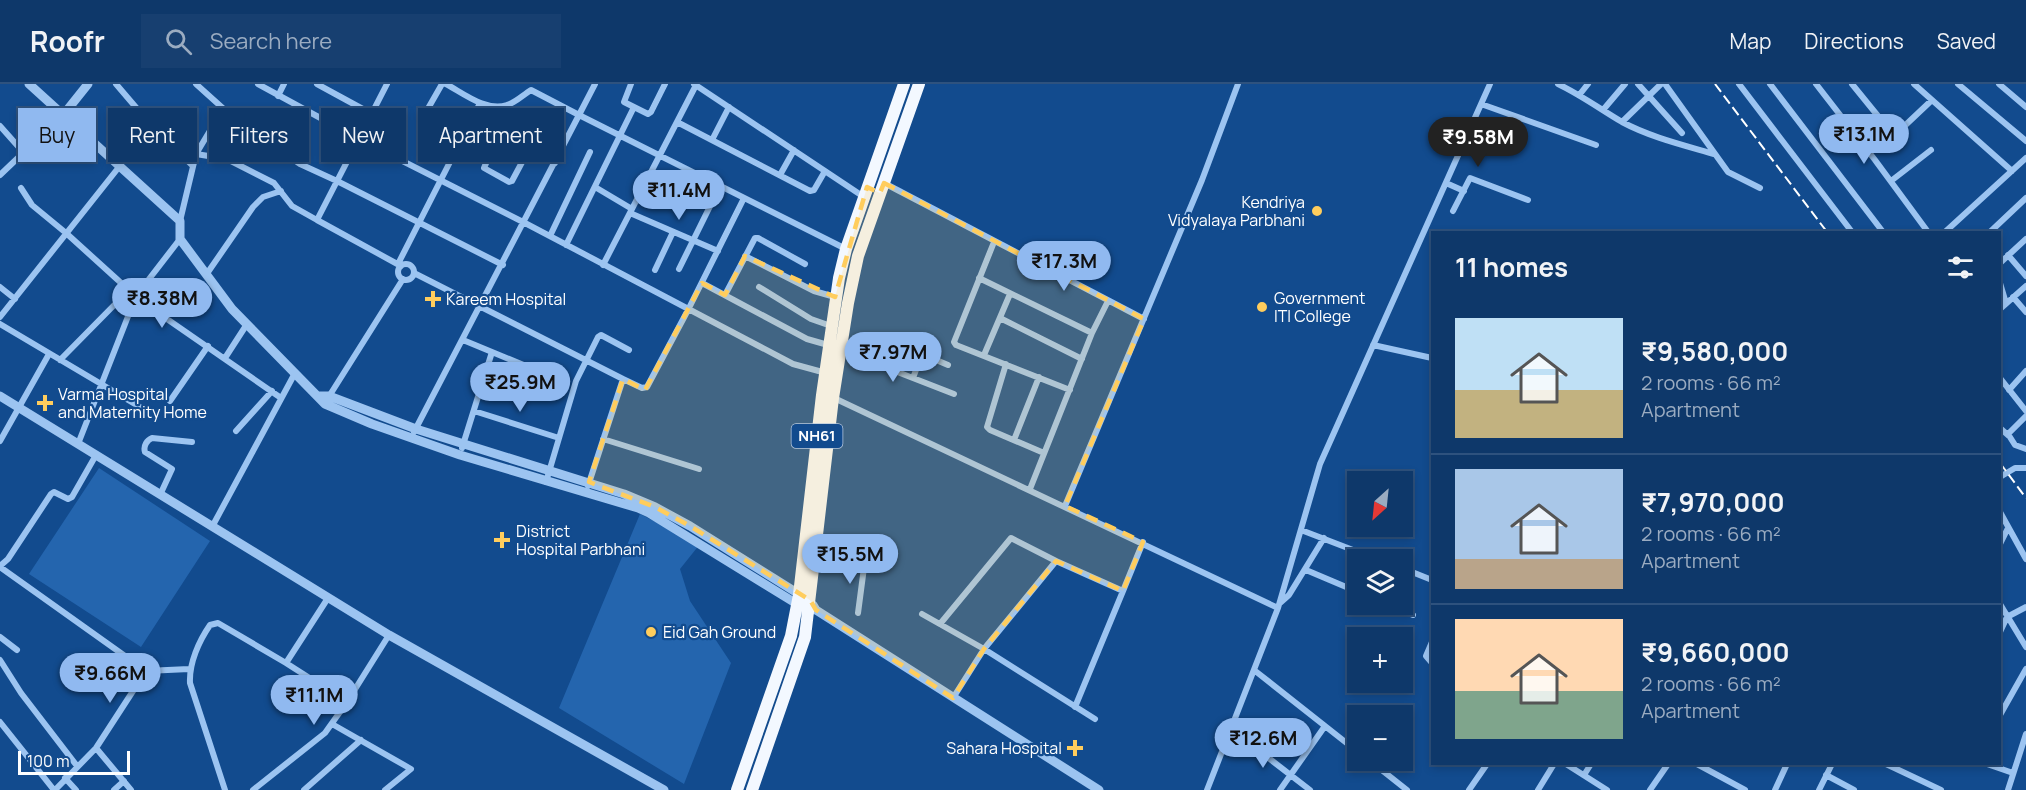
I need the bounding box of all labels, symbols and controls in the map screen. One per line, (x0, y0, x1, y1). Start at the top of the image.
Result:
search box (141, 14, 561, 68)
text: Roofr (30, 22, 105, 60)
icon: search (162, 25, 195, 58)
text: Search here (210, 26, 332, 56)
text: Map (1730, 27, 1771, 55)
text: Directions (1804, 27, 1904, 55)
text: Saved (1937, 27, 1996, 55)
chip: Buy (18, 108, 96, 162)
chip: Rent (108, 108, 197, 162)
chip: Filters (209, 108, 309, 162)
chip: New (321, 108, 406, 162)
chip: Apartment (418, 108, 564, 162)
pin: ₹13.1M (1815, 114, 1913, 165)
pin: ₹9.58M (1429, 117, 1527, 168)
text: ₹13.1M (1833, 120, 1895, 147)
text: ₹9.58M (1442, 123, 1514, 150)
pin: ₹11.4M (630, 170, 728, 221)
text: ₹11.4M (647, 176, 711, 203)
place label: Kendriya Vidyalaya Parbhani (1168, 191, 1305, 231)
marker: Kendriya Vidyalaya Parbhani (1310, 204, 1324, 218)
pin: ₹17.3M (1015, 241, 1113, 292)
text: ₹17.3M (1031, 247, 1097, 274)
text: 11 homes (1455, 249, 1568, 285)
icon: filters (1944, 251, 1977, 284)
pin: ₹8.38M (113, 278, 211, 329)
text: ₹8.38M (126, 284, 198, 311)
place label: Government ITI College (1274, 287, 1365, 327)
place label: Kareem Hospital (446, 288, 566, 310)
marker: Kareem Hospital (424, 290, 442, 308)
marker: Government ITI College (1255, 300, 1269, 314)
pin: ₹7.97M (844, 332, 942, 383)
text: ₹9,580,000 (1641, 333, 1788, 369)
text: ₹7.97M (859, 338, 927, 365)
icon: home (1503, 342, 1575, 414)
pin: ₹25.9M (471, 362, 569, 413)
text: ₹25.9M (484, 368, 556, 395)
text: 2 rooms · 66 m² (1641, 369, 1781, 396)
place label: Varma Hospital and Maternity Home (58, 383, 207, 423)
marker: Varma Hospital and Maternity Home (36, 394, 54, 412)
text: Apartment (1641, 396, 1740, 423)
road number: NH61 (792, 424, 842, 448)
north arrow (1347, 471, 1413, 537)
map controls (1347, 471, 1413, 771)
text: ₹7,970,000 (1641, 484, 1785, 520)
icon: home (1503, 493, 1575, 565)
place label: District Hospital Parbhani (516, 520, 645, 560)
text: 2 rooms · 66 m² (1641, 520, 1781, 547)
marker: District Hospital Parbhani (493, 531, 511, 549)
pin: ₹15.5M (801, 534, 899, 585)
text: ₹15.5M (816, 540, 884, 567)
text: Apartment (1641, 547, 1740, 574)
button: layers (1347, 549, 1413, 615)
place label: Eid Gah Ground (663, 621, 776, 643)
marker: Eid Gah Ground (644, 625, 658, 639)
button: + (1347, 627, 1413, 693)
text: ₹9,660,000 (1641, 634, 1790, 670)
icon: home (1503, 643, 1575, 715)
pin: ₹9.66M (61, 653, 159, 704)
text: ₹9.66M (74, 659, 146, 686)
text: 2 rooms · 66 m² (1641, 670, 1781, 697)
pin: ₹11.1M (265, 675, 363, 726)
text: ₹11.1M (285, 681, 343, 708)
text: Apartment (1641, 697, 1740, 724)
button: − (1347, 705, 1413, 771)
pin: ₹12.6M (1214, 718, 1312, 769)
text: ₹12.6M (1229, 724, 1297, 751)
place label: Sahara Hospital (946, 737, 1062, 759)
marker: Sahara Hospital (1066, 739, 1084, 757)
scale bar (18, 748, 130, 776)
text: 100 m (27, 750, 70, 772)

